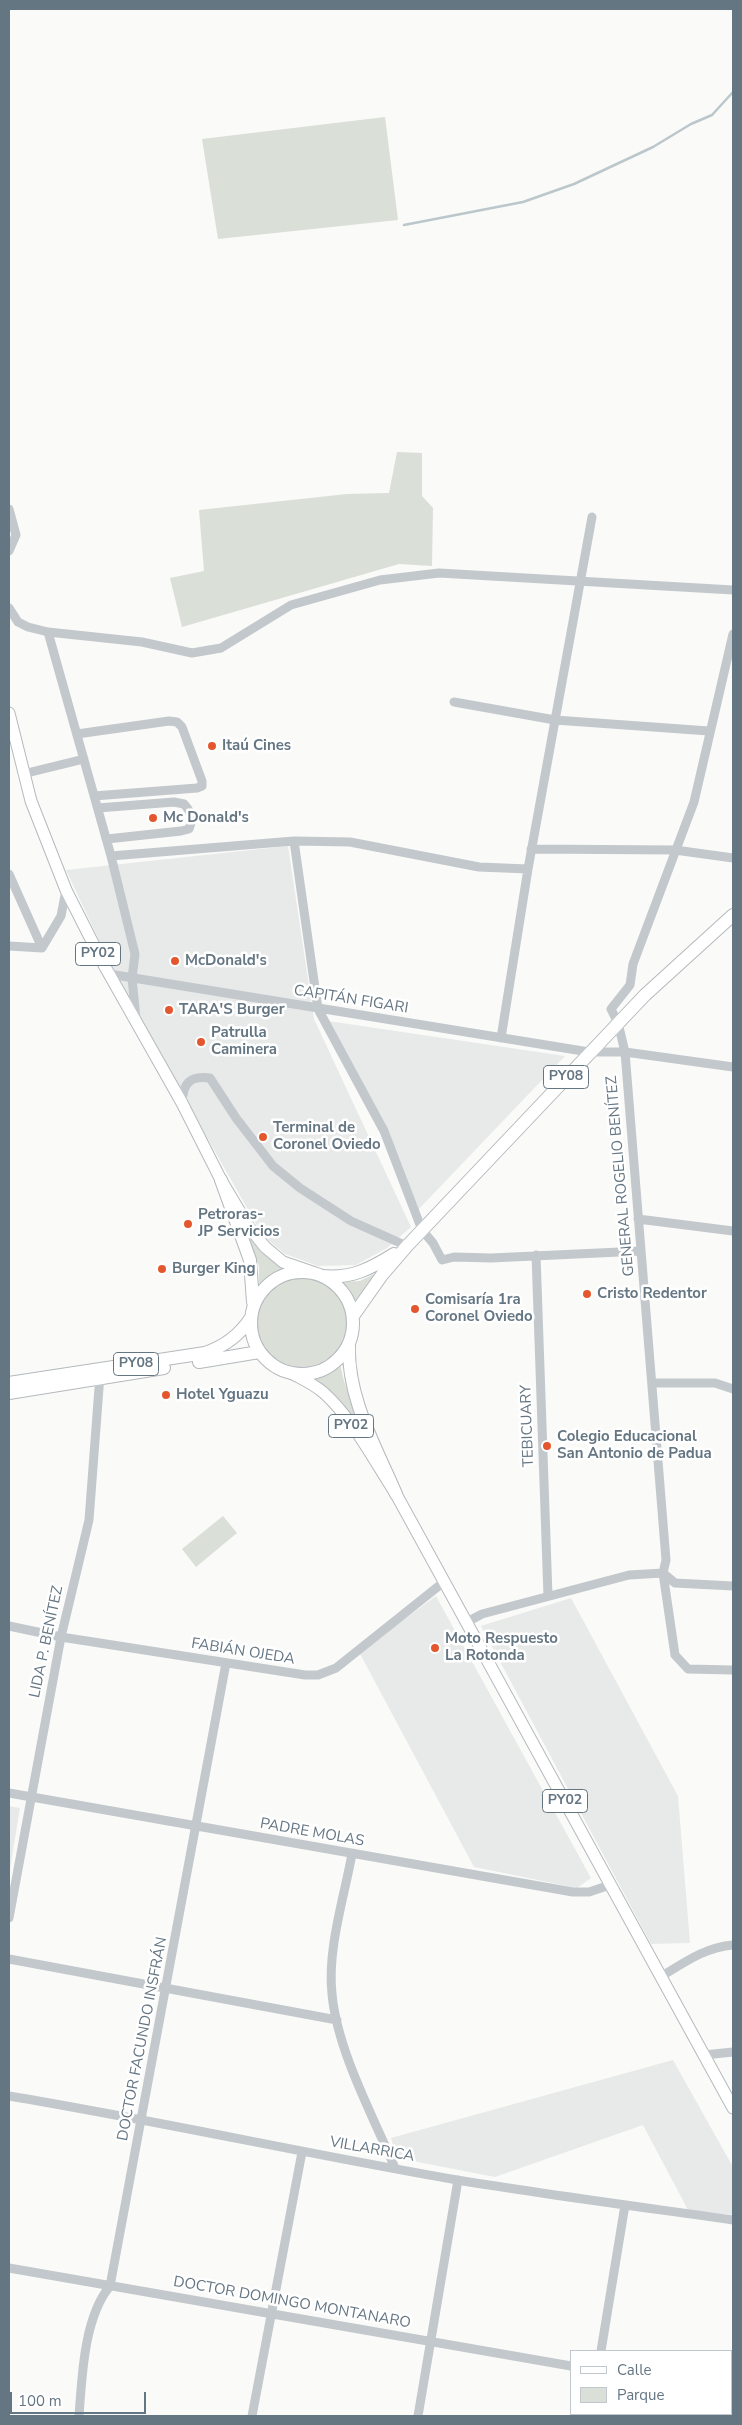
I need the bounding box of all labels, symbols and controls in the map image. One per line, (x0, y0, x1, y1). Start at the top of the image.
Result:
place label: Itaú Cines (222, 737, 291, 755)
marker: Itaú Cines (206, 740, 218, 752)
place label: Mc Donald's (163, 809, 249, 827)
marker: Mc Donald's (147, 812, 159, 824)
road number: PY02 (76, 942, 120, 966)
place label: McDonald's (185, 952, 267, 970)
marker: McDonald's (169, 955, 181, 967)
street label: CAPITÁN FIGARI (292, 982, 410, 1018)
place label: TARA'S Burger (179, 1001, 285, 1019)
marker: TARA'S Burger (163, 1004, 175, 1016)
place label: Patrulla Caminera (211, 1024, 277, 1059)
marker: Patrulla Caminera (195, 1036, 207, 1048)
road number: PY08 (544, 1066, 588, 1088)
street label: GENERAL ROGELIO BENÍTEZ (603, 1075, 639, 1277)
place label: Terminal de Coronel Oviedo (273, 1119, 381, 1154)
marker: Terminal de Coronel Oviedo (257, 1131, 269, 1143)
place label: Petroras- JP Servicios (198, 1206, 280, 1241)
marker: Petroras- JP Servicios (182, 1218, 194, 1230)
place label: Burger King (172, 1260, 256, 1278)
marker: Burger King (156, 1263, 168, 1275)
place label: Cristo Redentor (597, 1285, 707, 1303)
marker: Cristo Redentor (581, 1288, 593, 1300)
place label: Comisaría 1ra Coronel Oviedo (425, 1291, 533, 1326)
marker: Comisaría 1ra Coronel Oviedo (409, 1303, 421, 1315)
road number: PY08 (114, 1352, 158, 1376)
street label: TEBICUARY (518, 1384, 538, 1468)
place label: Hotel Yguazu (176, 1386, 269, 1404)
marker: Hotel Yguazu (160, 1389, 172, 1401)
road number: PY02 (328, 1414, 374, 1438)
place label: Colegio Educacional San Antonio de Padua (557, 1428, 712, 1463)
marker: Colegio Educacional San Antonio de Padua (541, 1440, 553, 1452)
street label: LIDA P. BENÍTEZ (26, 1584, 68, 1700)
place label: Moto Respuesto La Rotonda (445, 1630, 558, 1665)
street label: FABIÁN OJEDA (190, 1635, 296, 1669)
marker: Moto Respuesto La Rotonda (429, 1642, 441, 1654)
road number: PY02 (542, 1790, 588, 1812)
street label: PADRE MOLAS (259, 1815, 365, 1851)
street label: DOCTOR FACUNDO INSFRÁN (114, 1936, 172, 2142)
street label: VILLARRICA (328, 2134, 416, 2166)
street label: DOCTOR DOMINGO MONTANARO (172, 2273, 412, 2333)
legend (570, 2350, 732, 2415)
text: Calle (617, 2360, 652, 2380)
scale bar (12, 2382, 149, 2414)
text: Parque (617, 2385, 665, 2405)
text: 100 m (18, 2391, 62, 2411)

